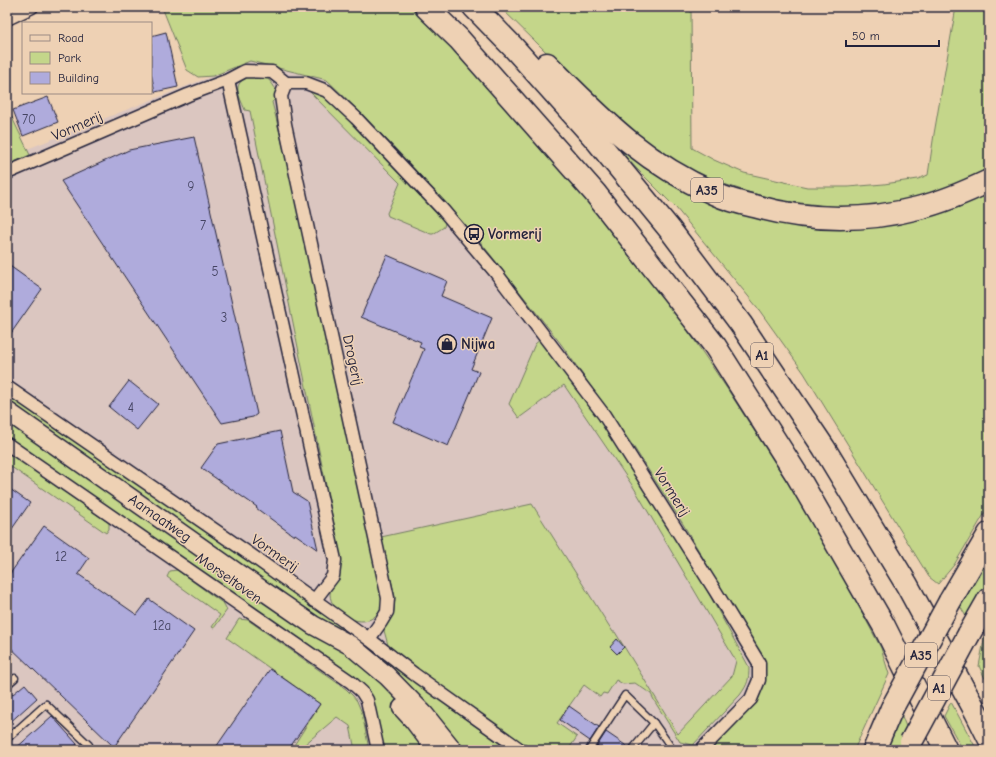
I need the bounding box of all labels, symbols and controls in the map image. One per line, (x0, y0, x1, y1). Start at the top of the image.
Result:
legend (22, 22, 152, 94)
scale bar (846, 22, 939, 48)
text: 50 m (852, 29, 880, 43)
text: Road (58, 31, 84, 45)
text: Park (58, 51, 81, 65)
text: Building (58, 71, 99, 85)
street label: Vormerij (49, 107, 105, 145)
house number: 70 (22, 112, 36, 127)
road number: A35 (691, 178, 723, 202)
house number: 9 (188, 179, 195, 194)
house number: 7 (200, 218, 206, 233)
bus stop icon: Vormerij (463, 223, 485, 245)
place label: Vormerij (488, 225, 542, 243)
house number: 5 (211, 264, 219, 279)
house number: 3 (221, 310, 227, 325)
street label: Drogerij (339, 333, 367, 387)
shop icon: Nijwa (436, 333, 458, 355)
place label: Nijwa (461, 335, 495, 353)
road number: A1 (751, 343, 773, 367)
house number: 4 (128, 400, 134, 415)
street label: Vormerij (650, 464, 694, 520)
street label: Aamaatweg (125, 490, 195, 546)
street label: Vormerij (248, 530, 302, 576)
house number: 12 (55, 549, 67, 564)
street label: Morseltoven (192, 549, 266, 607)
house number: 12a (153, 618, 171, 633)
road number: A35 (905, 643, 937, 667)
road number: A1 (928, 676, 950, 700)

